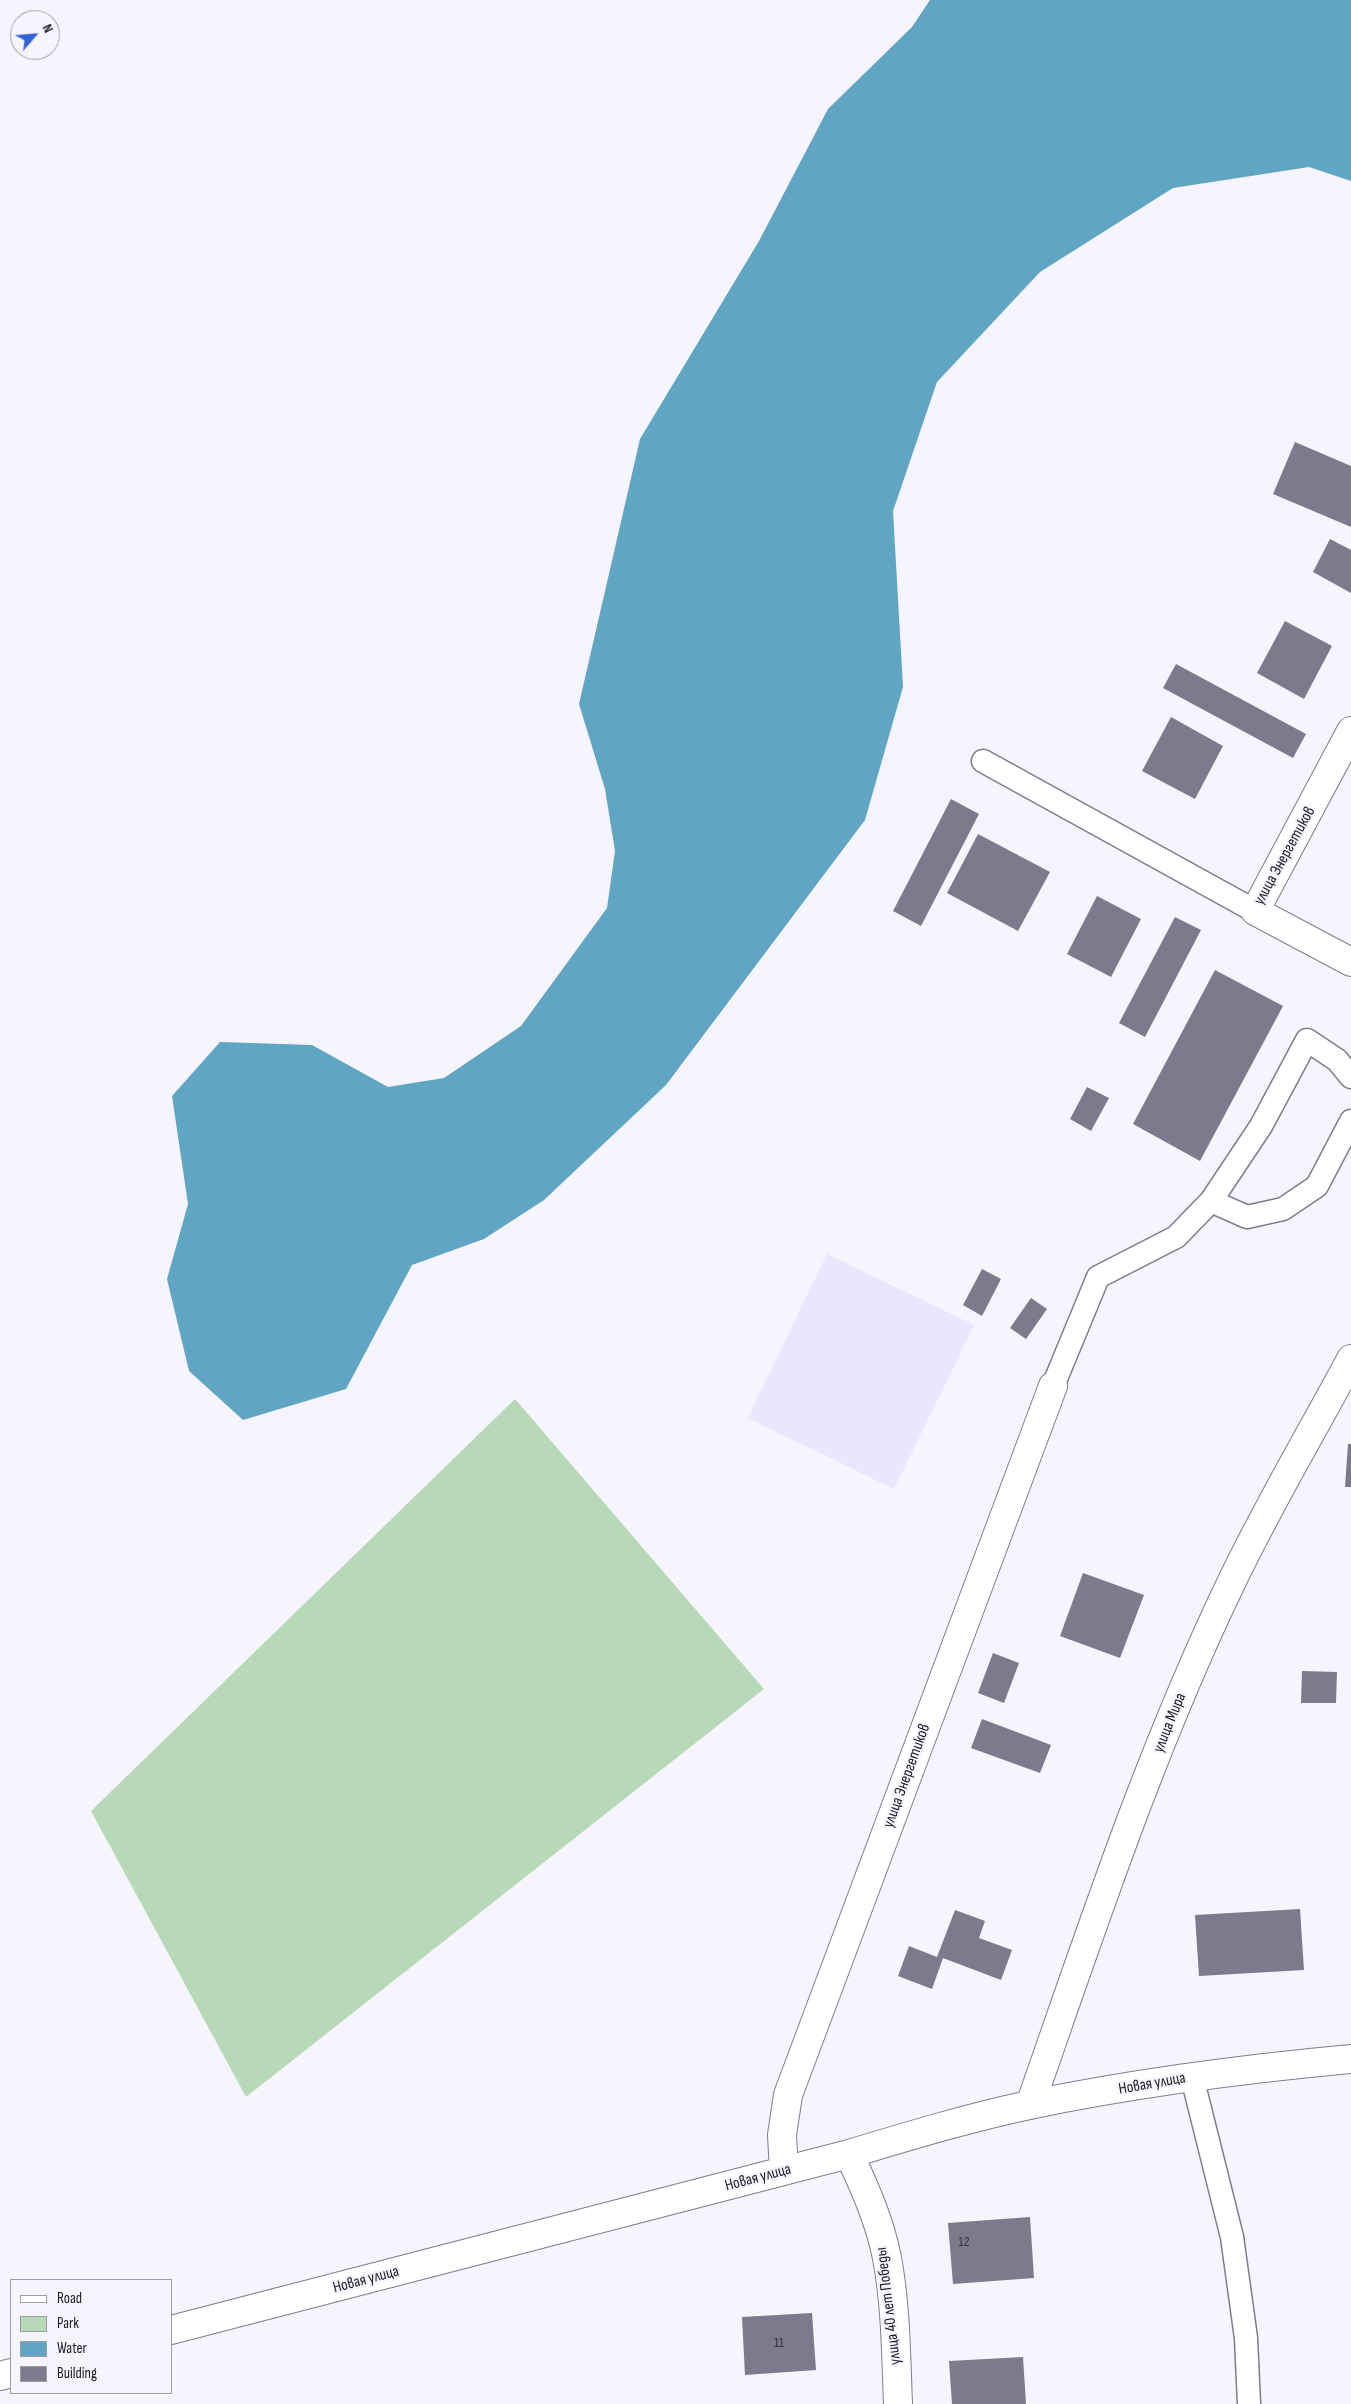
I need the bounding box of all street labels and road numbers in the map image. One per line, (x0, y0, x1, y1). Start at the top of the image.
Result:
street label: улица Энергетиков (1250, 804, 1320, 908)
street label: улица Мира (1149, 1690, 1191, 1756)
street label: улица Энергетиков (879, 1721, 935, 1831)
street label: Новая улица (1117, 2069, 1187, 2099)
street label: Новая улица (723, 2160, 793, 2196)
street label: улица 40 лет Победы (872, 2246, 906, 2366)
street label: Новая улица (331, 2262, 401, 2298)

